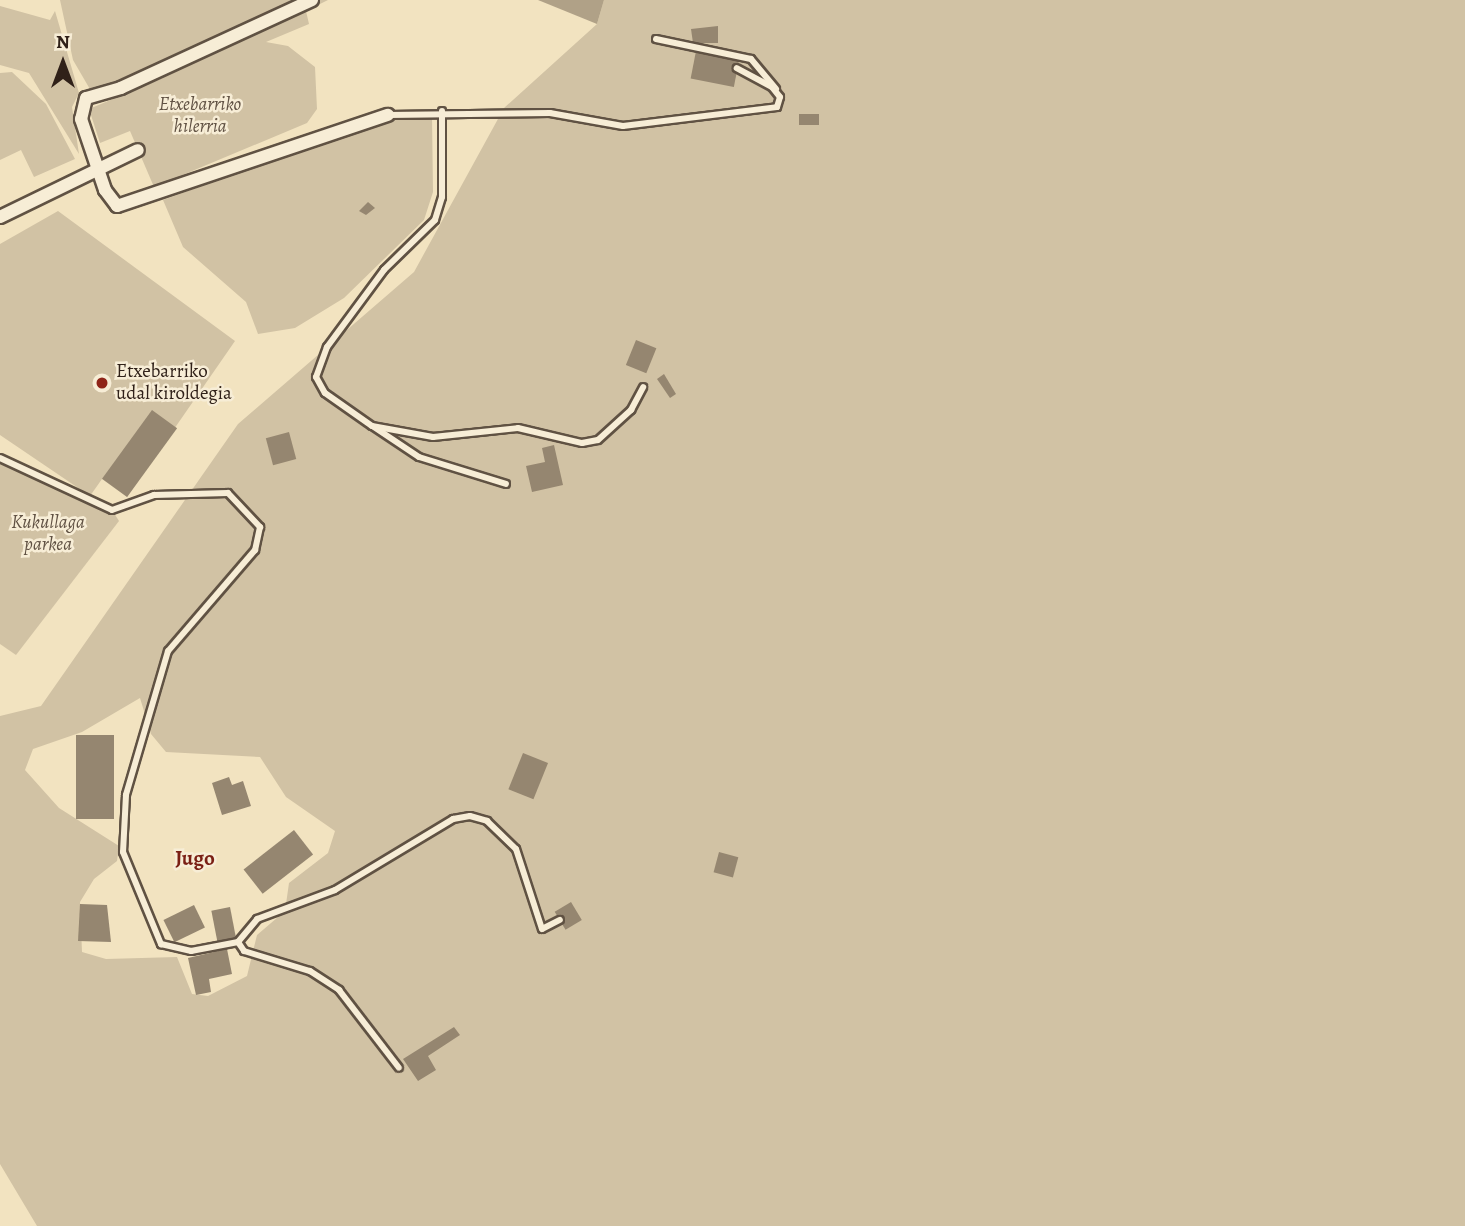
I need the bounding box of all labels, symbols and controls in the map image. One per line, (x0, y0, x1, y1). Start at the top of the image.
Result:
north arrow (28, 28, 98, 98)
text: N (56, 29, 70, 55)
park label: Etxebarriko hilerria (159, 94, 241, 138)
place label: Etxebarriko udal kiroldegia (116, 361, 232, 405)
marker: Etxebarriko udal kiroldegia (94, 375, 110, 391)
park label: Kukullaga parkea (11, 512, 85, 556)
district label: Jugo (175, 845, 215, 871)

